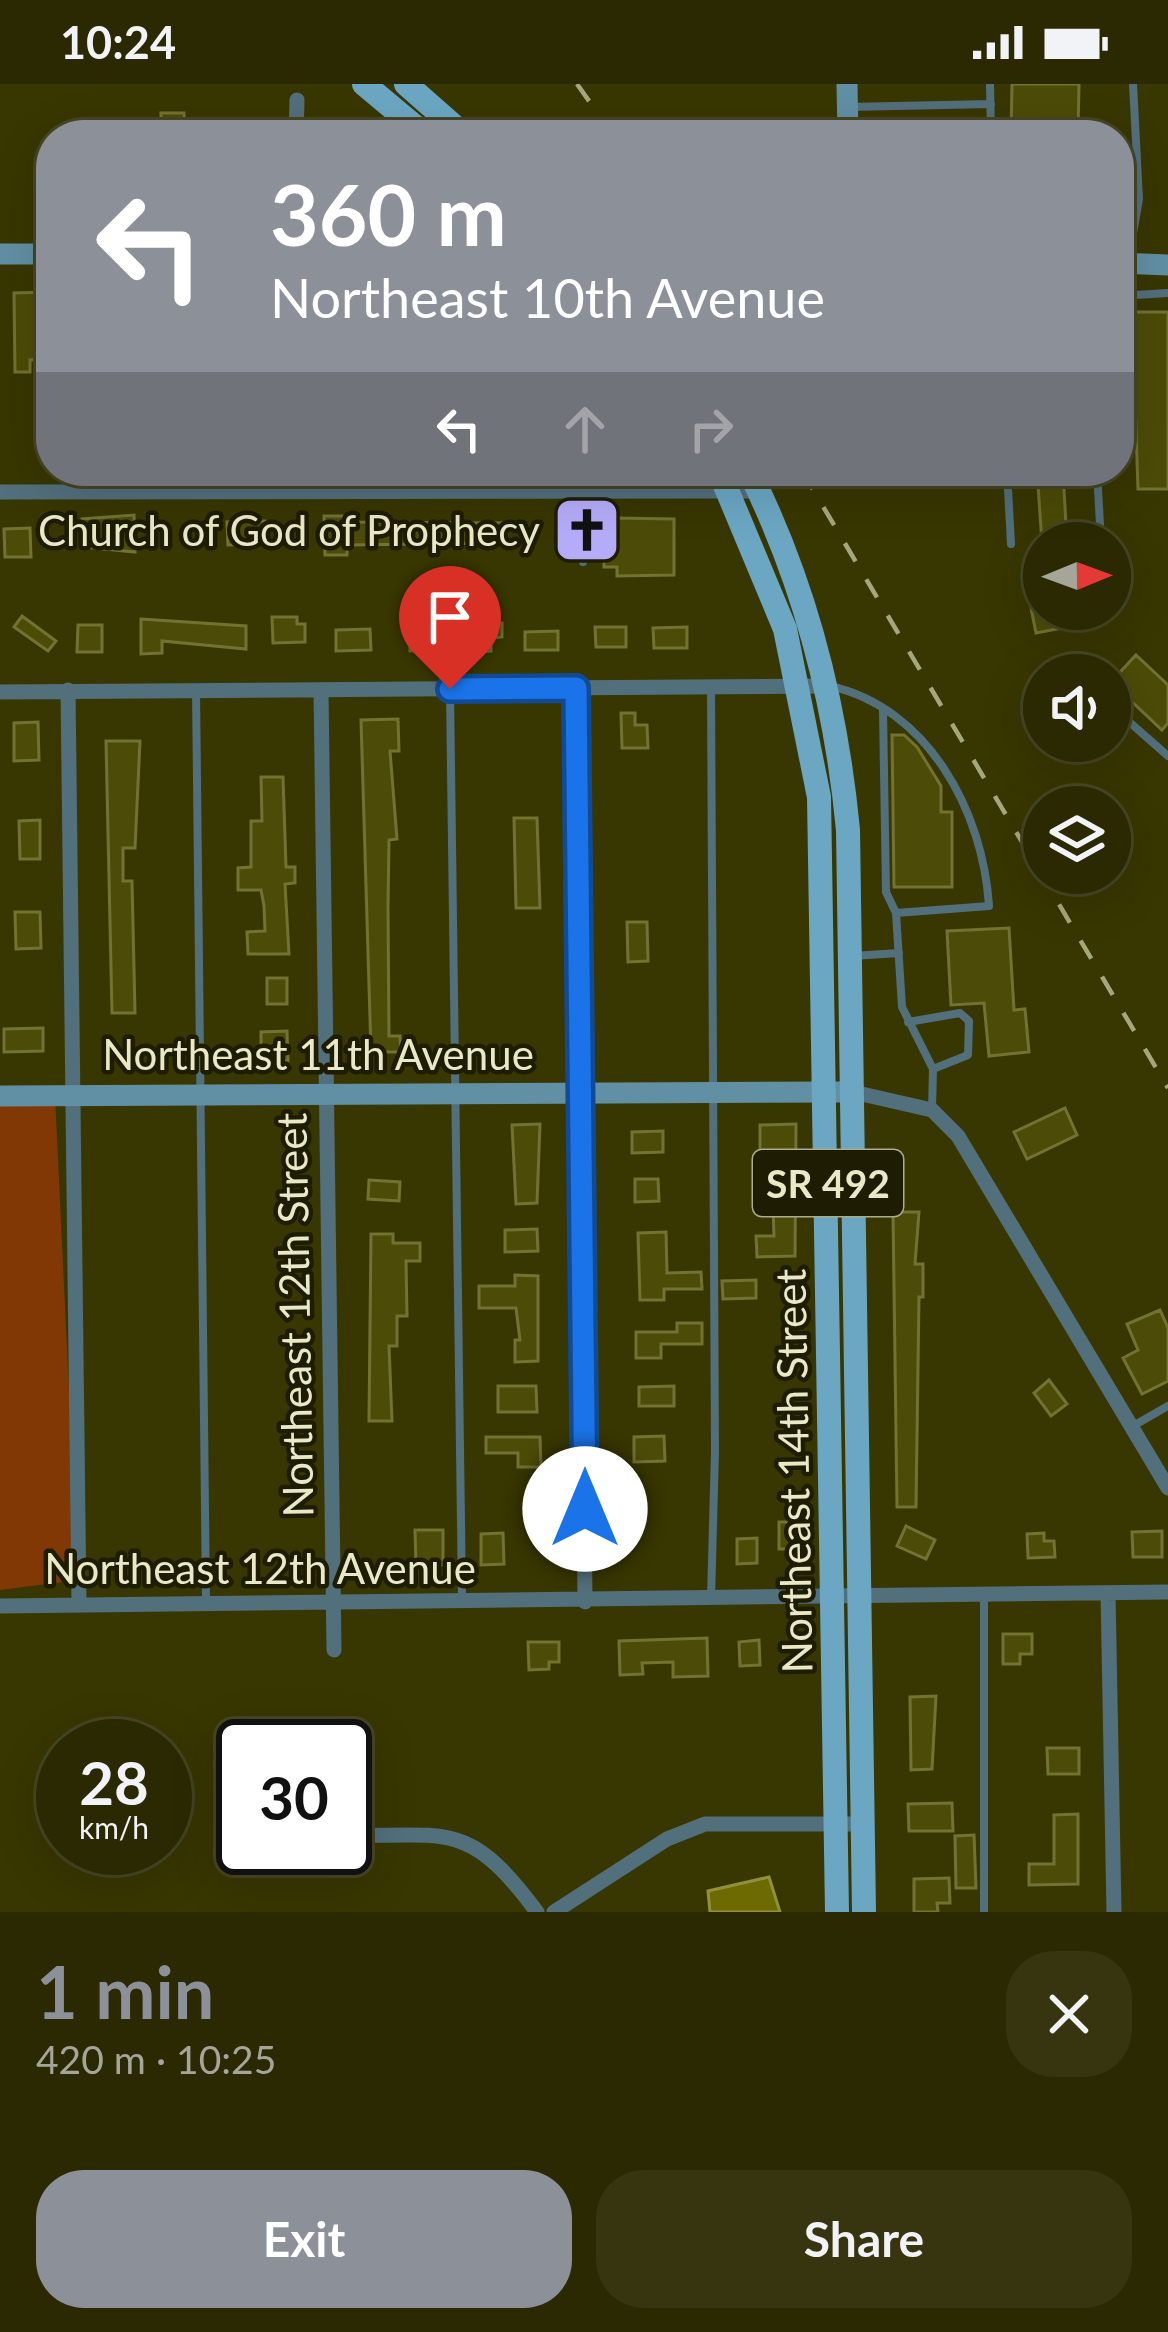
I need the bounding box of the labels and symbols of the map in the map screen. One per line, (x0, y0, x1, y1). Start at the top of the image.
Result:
church icon: Church of God of Prophecy (552, 495, 622, 565)
place label: Church of God of Prophecy (38, 505, 540, 555)
north arrow (1023, 522, 1131, 630)
pin (399, 566, 501, 689)
street label: Northeast 11th Avenue (102, 1029, 534, 1079)
street label: Northeast 12th Street (265, 1112, 323, 1518)
road number: SR 492 (753, 1150, 903, 1216)
street label: Northeast 14th Street (764, 1268, 822, 1674)
position arrow (522, 1446, 648, 1572)
street label: Northeast 12th Avenue (44, 1543, 476, 1593)
speed limit sign: 30 (216, 1719, 372, 1875)

